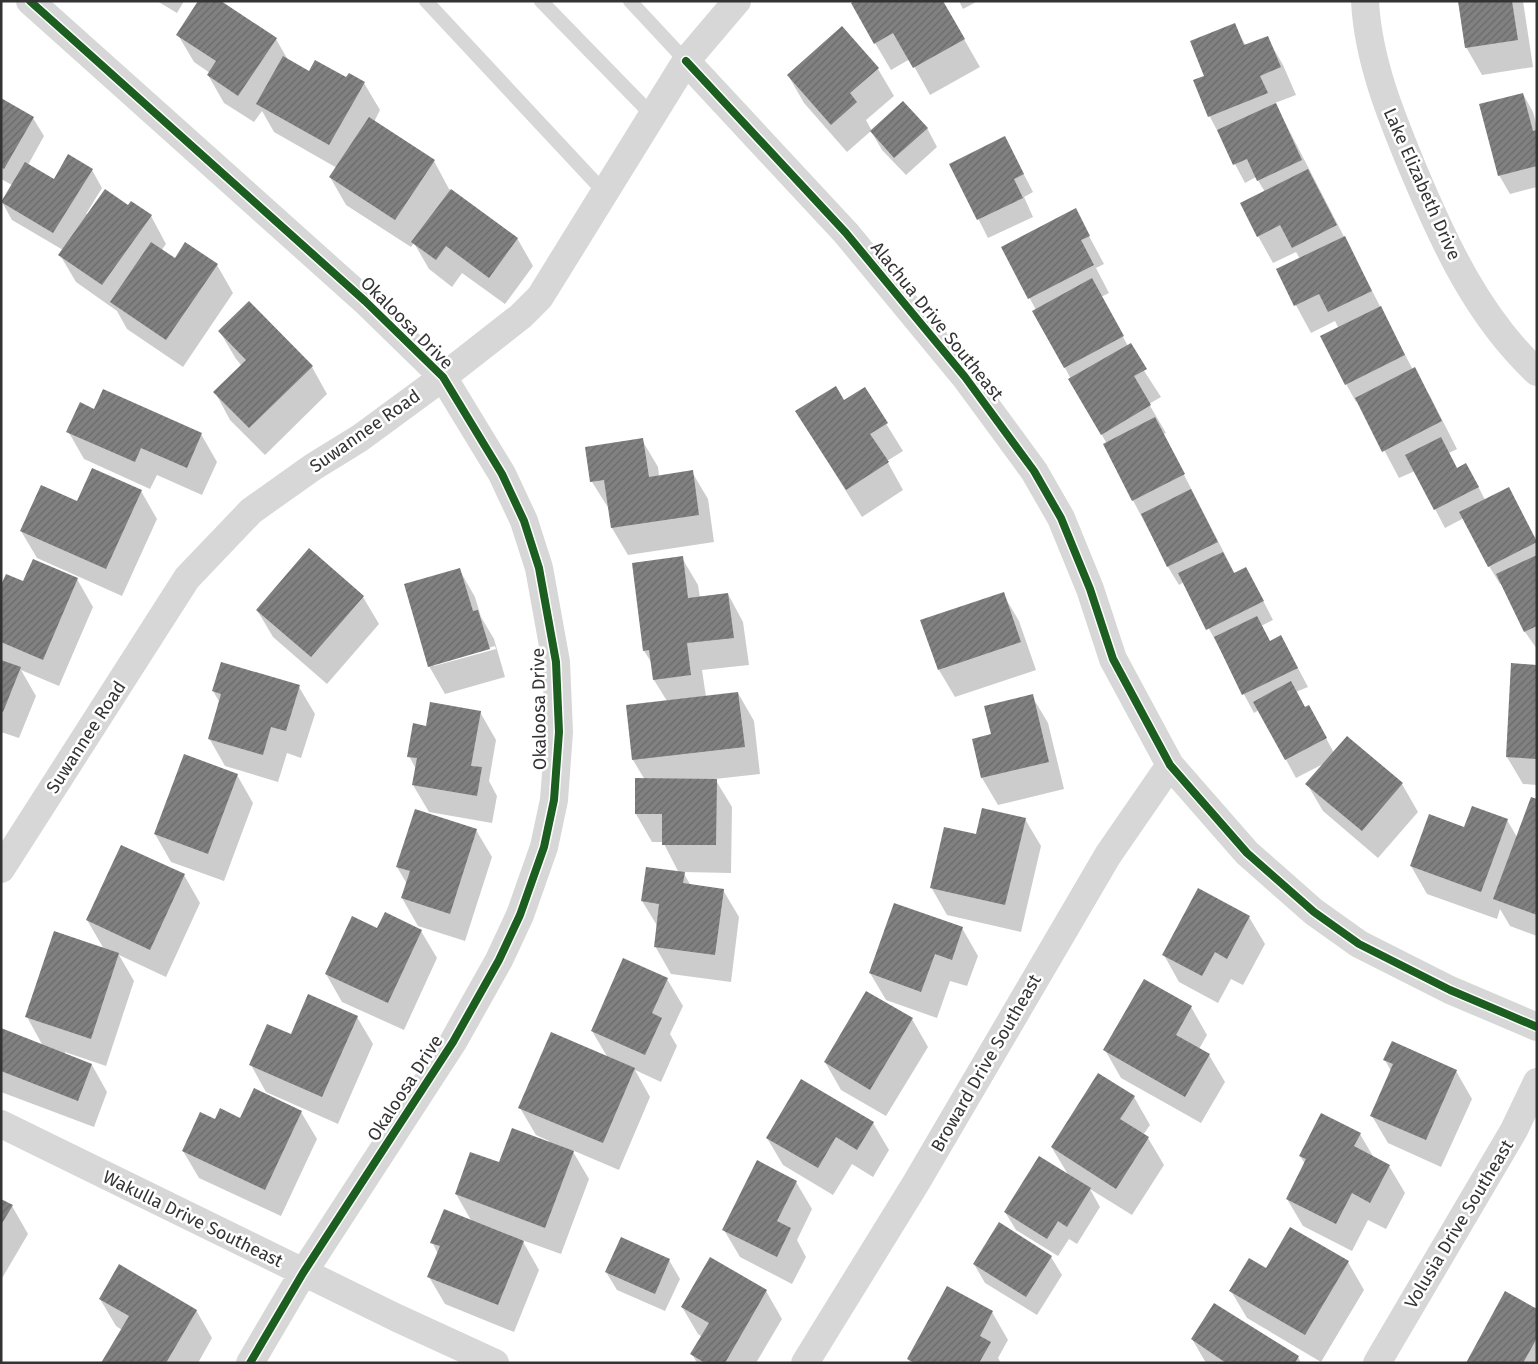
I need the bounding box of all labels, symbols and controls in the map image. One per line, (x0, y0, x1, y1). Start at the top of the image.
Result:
street label: Lake Elizabeth Drive (1379, 105, 1465, 263)
street label: Alachua Drive Southeast (866, 237, 1008, 405)
street label: Okaloosa Drive (356, 272, 458, 374)
street label: Suwannee Road (306, 385, 424, 477)
street label: Okaloosa Drive (527, 648, 551, 770)
street label: Suwannee Road (41, 677, 131, 797)
street label: Broward Drive Southeast (926, 970, 1046, 1156)
street label: Okaloosa Drive (362, 1031, 448, 1145)
street label: Volusia Drive Southeast (1400, 1135, 1518, 1312)
street label: Wakulla Drive Southeast (99, 1166, 287, 1272)

